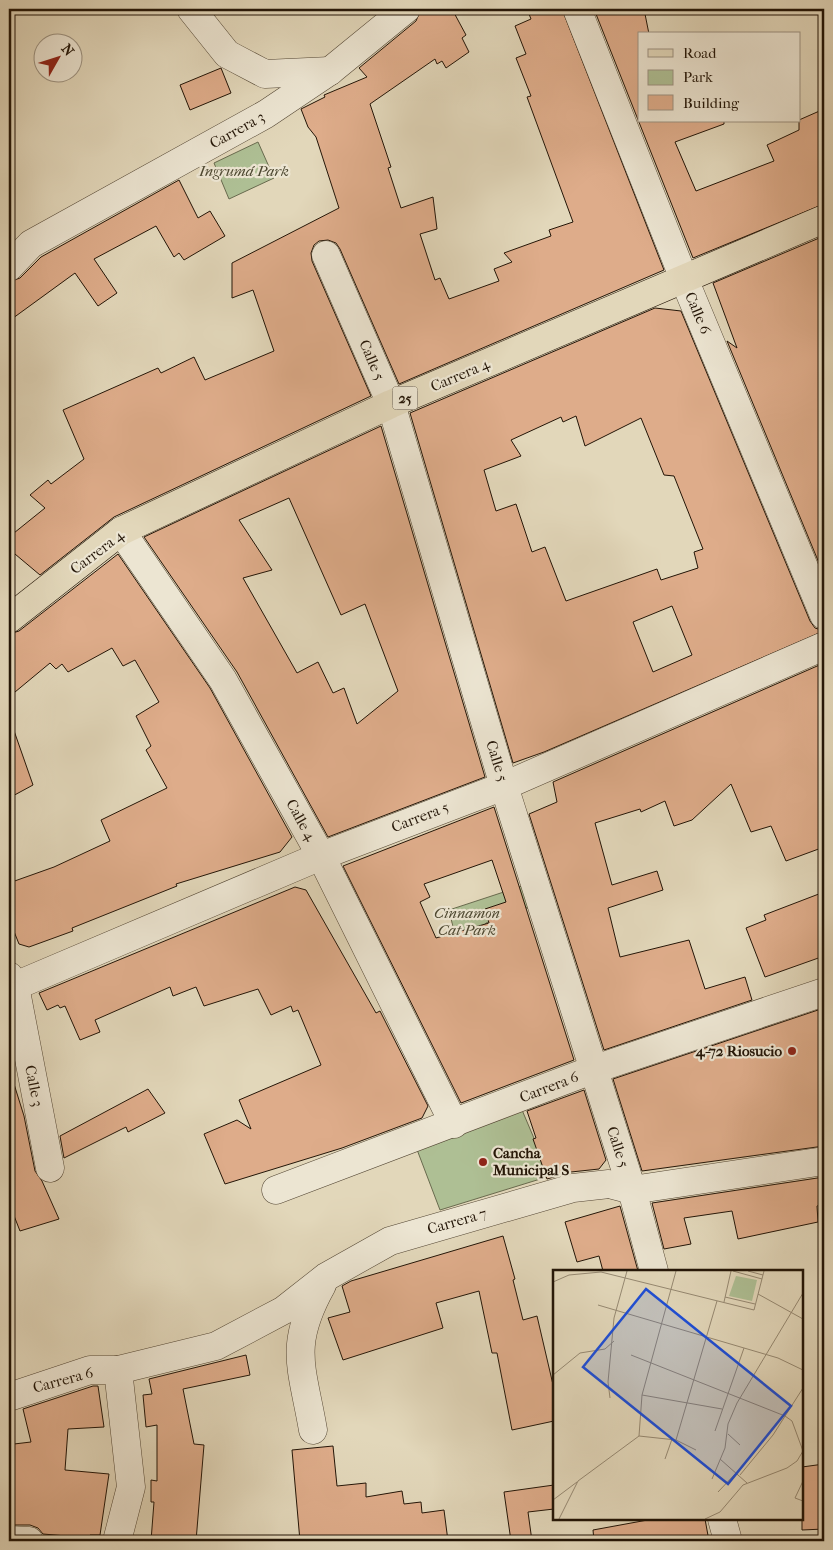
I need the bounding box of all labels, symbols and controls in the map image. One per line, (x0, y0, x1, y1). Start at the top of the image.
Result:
north arrow (32, 32, 82, 82)
legend (638, 32, 800, 122)
text: N (58, 41, 78, 60)
text: Road (683, 44, 717, 62)
text: Park (683, 68, 713, 86)
text: Building (683, 94, 740, 112)
street label: Carrera 3 (206, 108, 268, 152)
park label: Ingrumá Park (198, 162, 289, 180)
street label: Calle 6 (681, 289, 715, 338)
street label: Calle 5 (355, 337, 389, 383)
street label: Carrera 4 (428, 354, 493, 395)
road number: 25 (392, 386, 418, 409)
street label: Carrera 4 (67, 525, 128, 578)
street label: Calle 5 (482, 738, 512, 784)
street label: Calle 4 (282, 796, 320, 845)
street label: Carrera 5 (389, 798, 451, 836)
park label: Cinnamon Cat Park (434, 904, 500, 939)
place label: 4-72 Riosucio (695, 1042, 782, 1060)
marker: 4-72 Riosucio (786, 1045, 798, 1057)
street label: Calle 3 (21, 1064, 47, 1108)
street label: Carrera 6 (517, 1067, 582, 1106)
street label: Calle 5 (603, 1124, 633, 1170)
place label: Cancha Municipal S (492, 1144, 570, 1179)
marker: Cancha Municipal S (477, 1156, 489, 1168)
street label: Carrera 7 (425, 1204, 489, 1238)
inset map (553, 1270, 803, 1520)
street label: Carrera 6 (31, 1363, 96, 1397)

